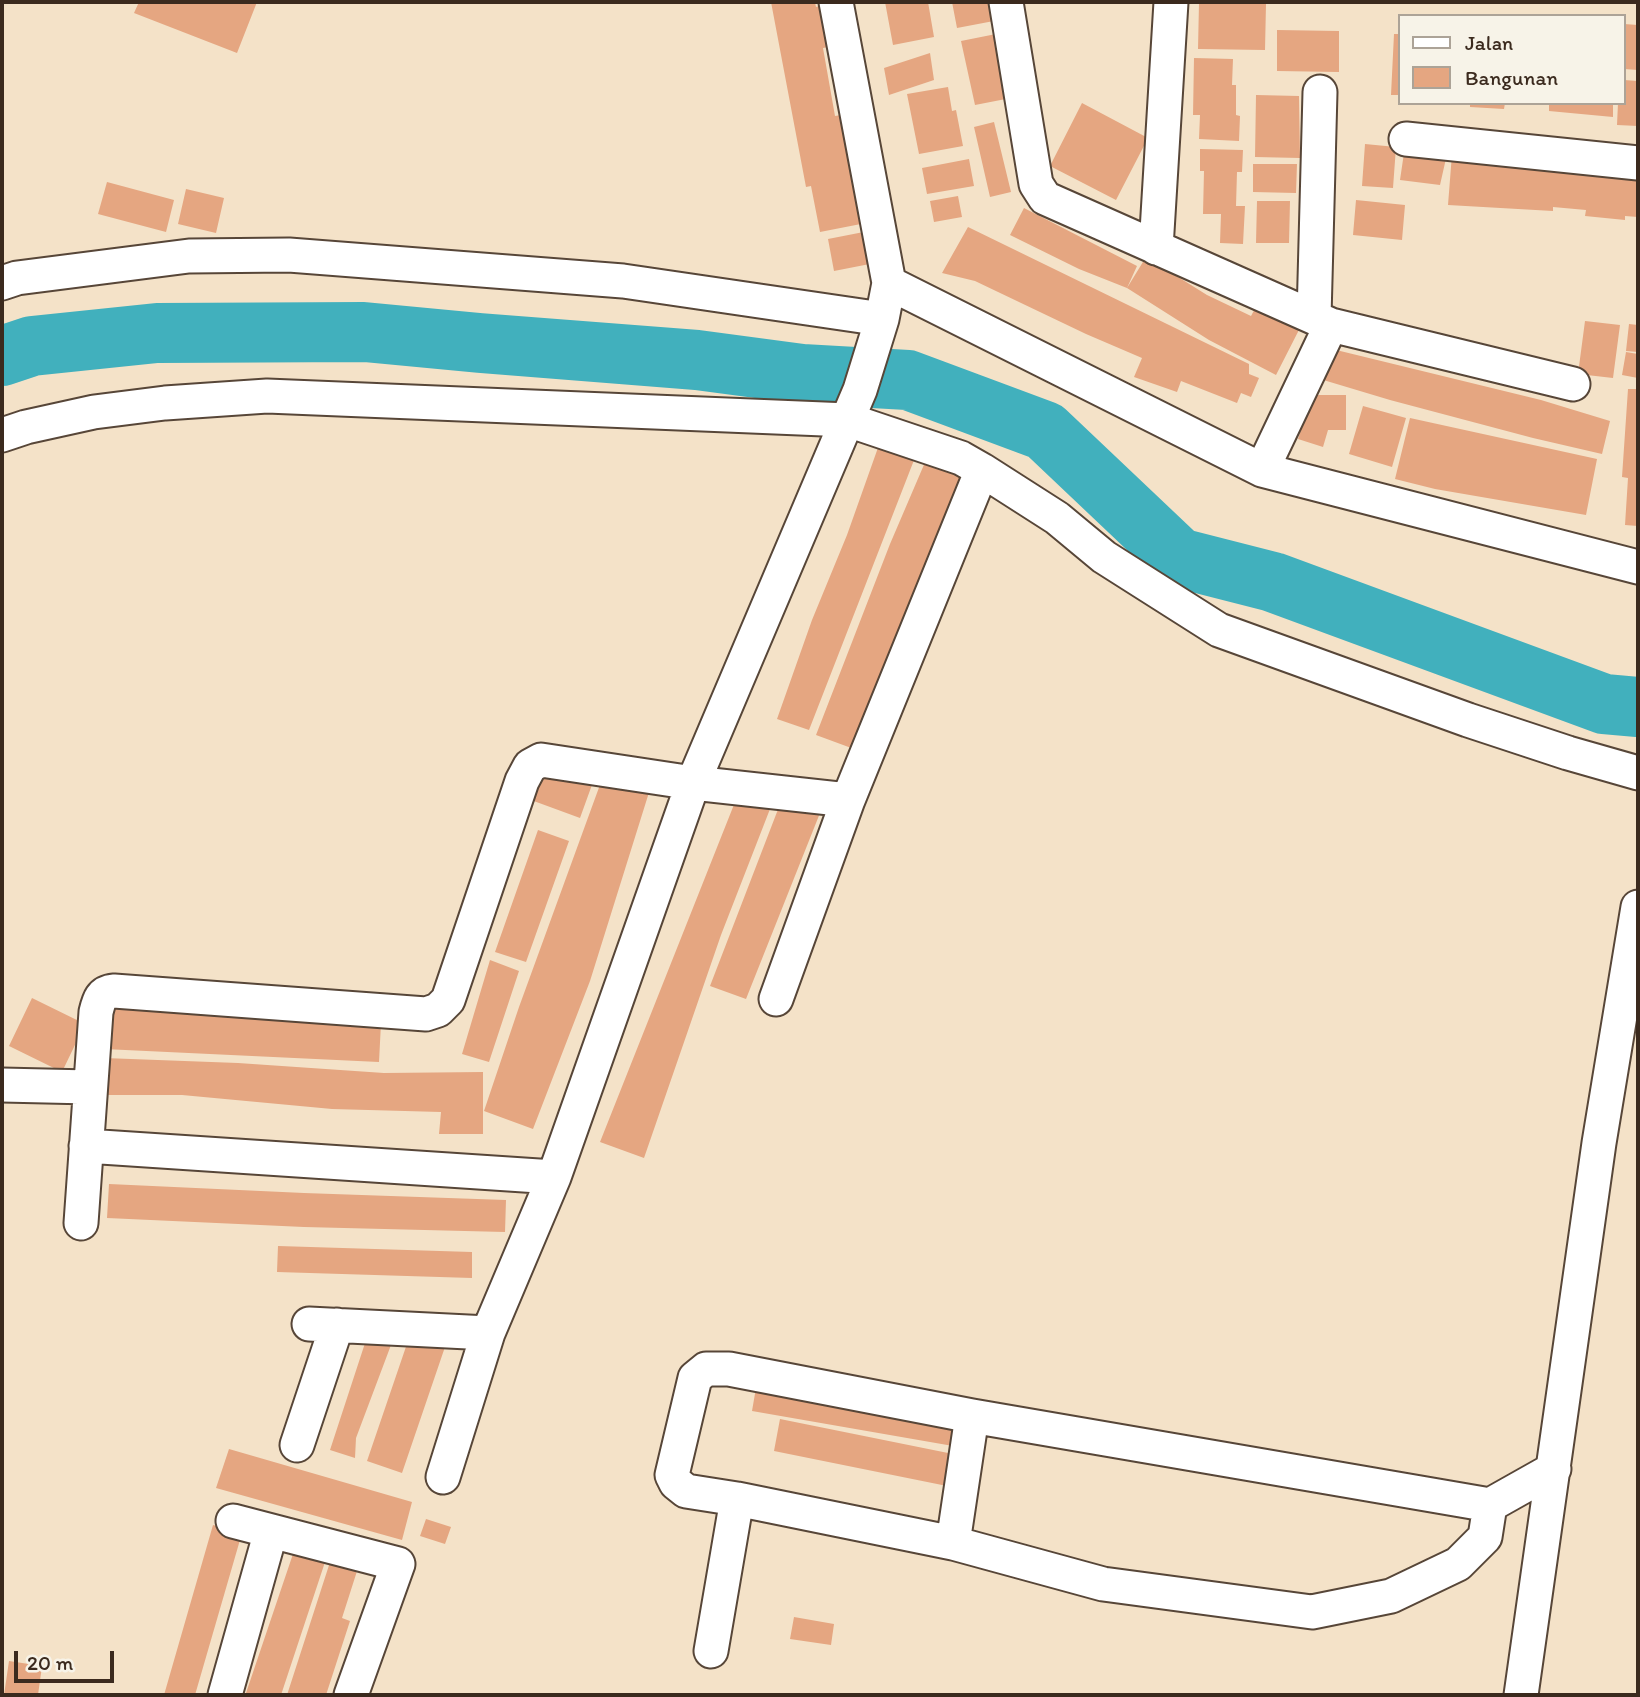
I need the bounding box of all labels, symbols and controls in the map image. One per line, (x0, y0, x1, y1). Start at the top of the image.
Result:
legend (1398, 14, 1626, 105)
text: Jalan (1465, 30, 1513, 55)
text: Bangunan (1465, 65, 1558, 90)
scale bar (18, 1638, 117, 1682)
text: 20 m (27, 1650, 73, 1675)

